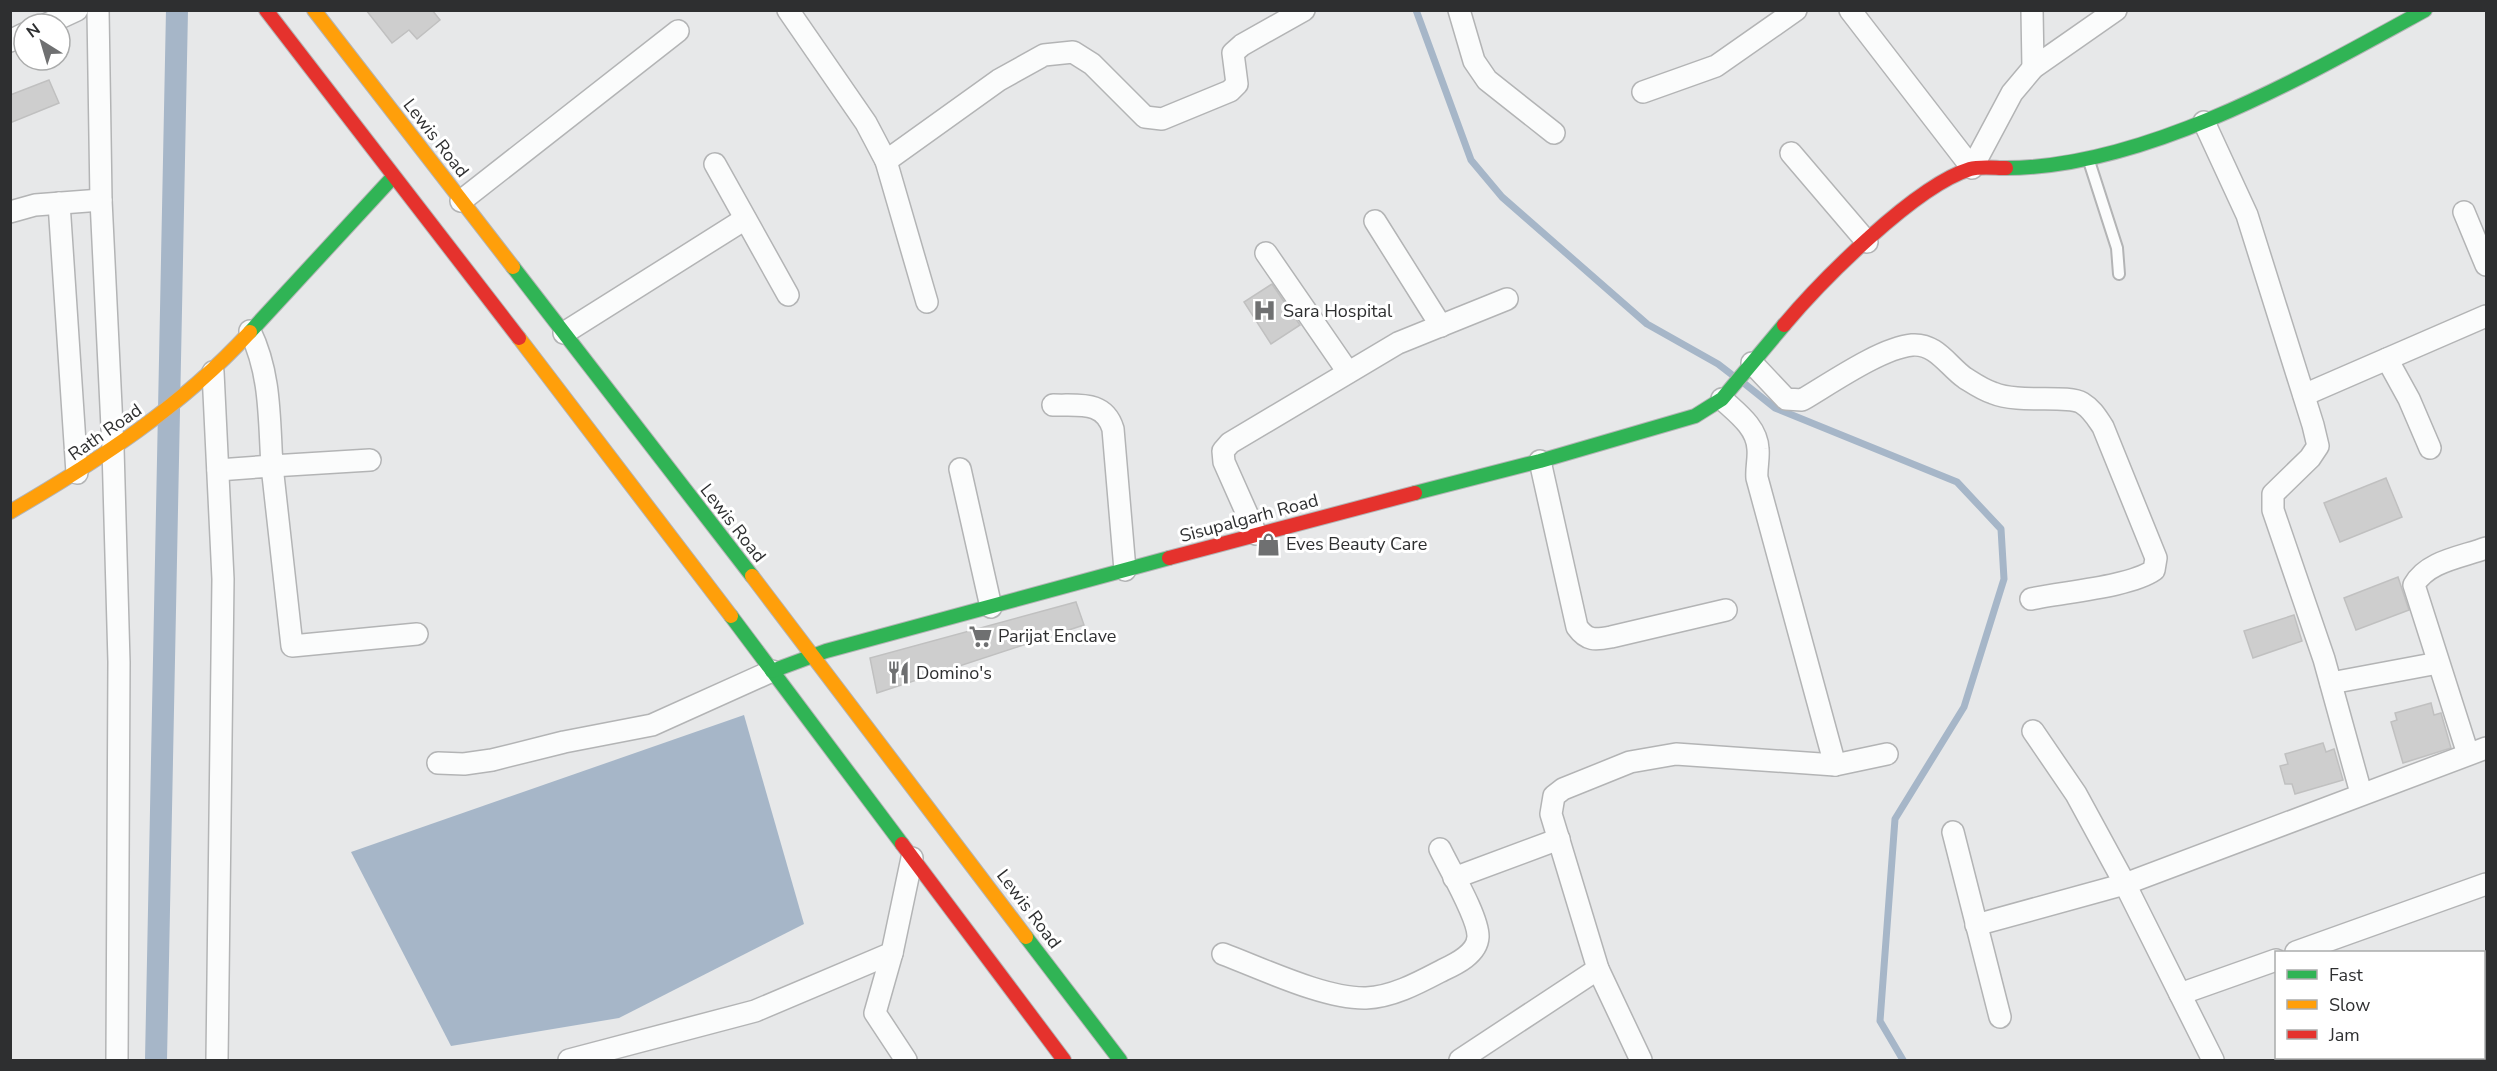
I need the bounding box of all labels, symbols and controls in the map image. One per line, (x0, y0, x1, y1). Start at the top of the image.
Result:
north arrow (12, 12, 72, 72)
text: N (22, 18, 45, 43)
street label: Lewis Road (398, 94, 474, 182)
hospital icon: Sara Hospital (1252, 298, 1278, 324)
place label: Sara Hospital (1283, 299, 1393, 323)
street label: Rath Road (63, 398, 147, 466)
street label: Lewis Road (695, 479, 771, 567)
street label: Sisupalgarh Road (1177, 488, 1321, 548)
shop icon: Eves Beauty Care (1255, 531, 1281, 557)
place label: Eves Beauty Care (1286, 532, 1427, 556)
supermarket icon: Parijat Enclave (967, 623, 993, 649)
place label: Parijat Enclave (998, 624, 1116, 648)
restaurant icon: Domino's (885, 660, 911, 686)
place label: Domino's (916, 661, 992, 685)
street label: Lewis Road (991, 864, 1067, 954)
legend (2275, 951, 2485, 1059)
text: Fast (2329, 963, 2364, 987)
text: Slow (2329, 993, 2370, 1017)
text: Jam (2328, 1023, 2360, 1047)

